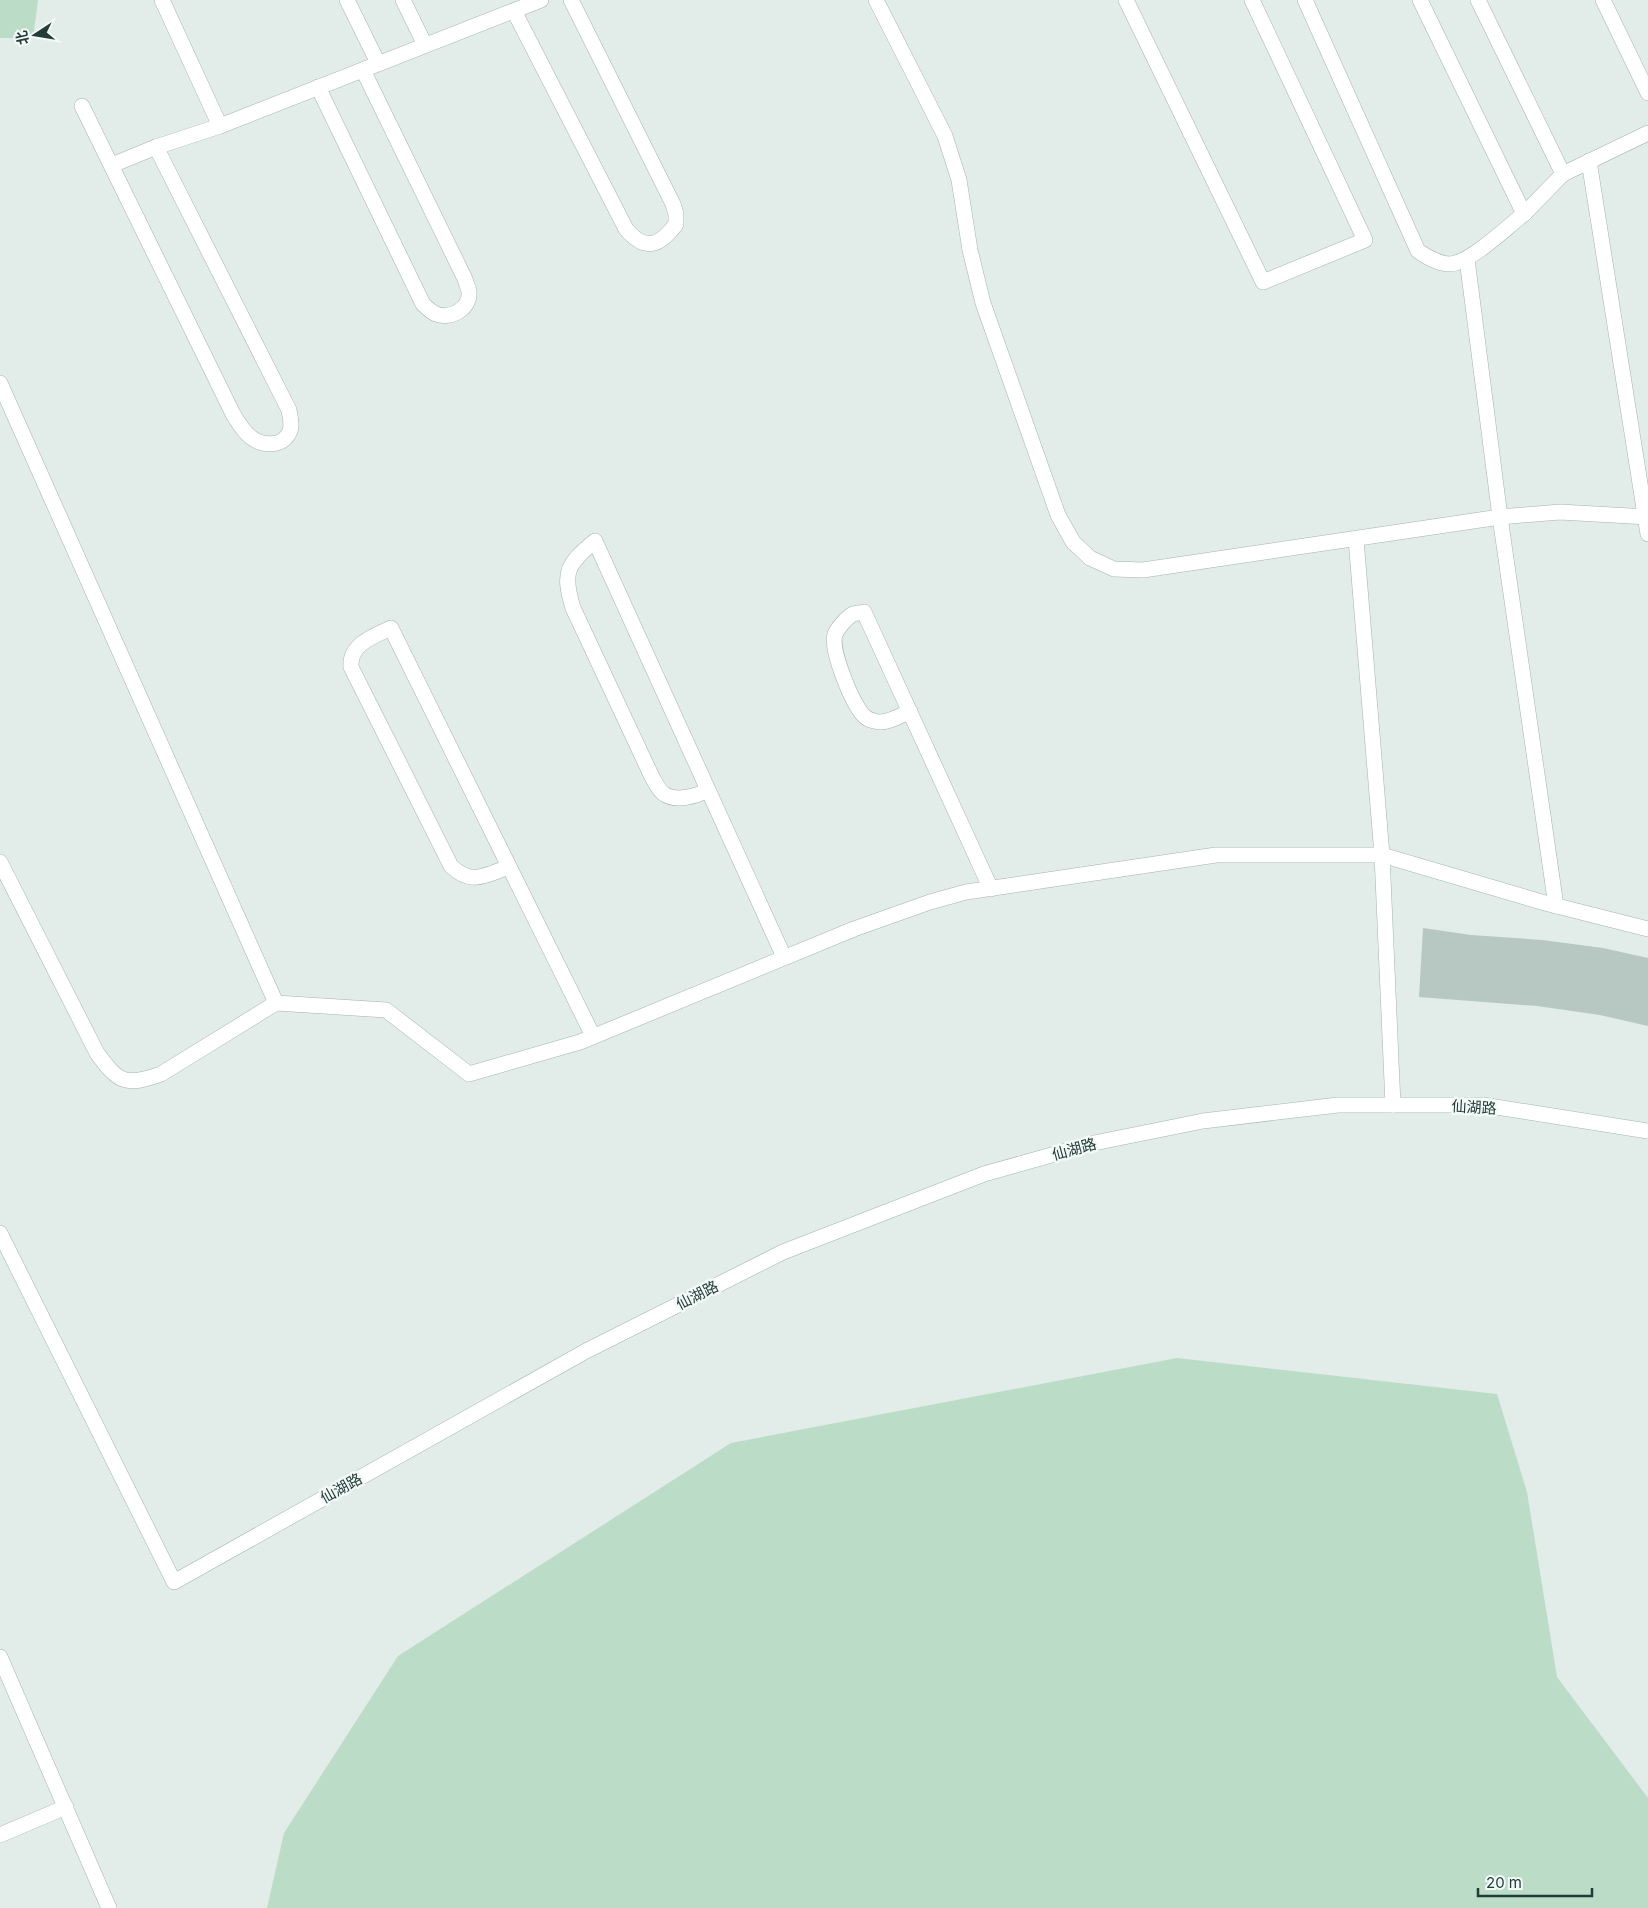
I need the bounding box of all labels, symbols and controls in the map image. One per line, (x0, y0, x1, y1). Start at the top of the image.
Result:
north arrow (10, 10, 60, 60)
text: 北 (12, 29, 32, 46)
street label: 仙湖路 (1451, 1096, 1497, 1118)
street label: 仙湖路 (1050, 1134, 1098, 1164)
street label: 仙湖路 (673, 1276, 721, 1314)
street label: 仙湖路 (317, 1469, 365, 1507)
scale bar (1478, 1866, 1592, 1898)
text: 20 m (1486, 1873, 1522, 1892)

